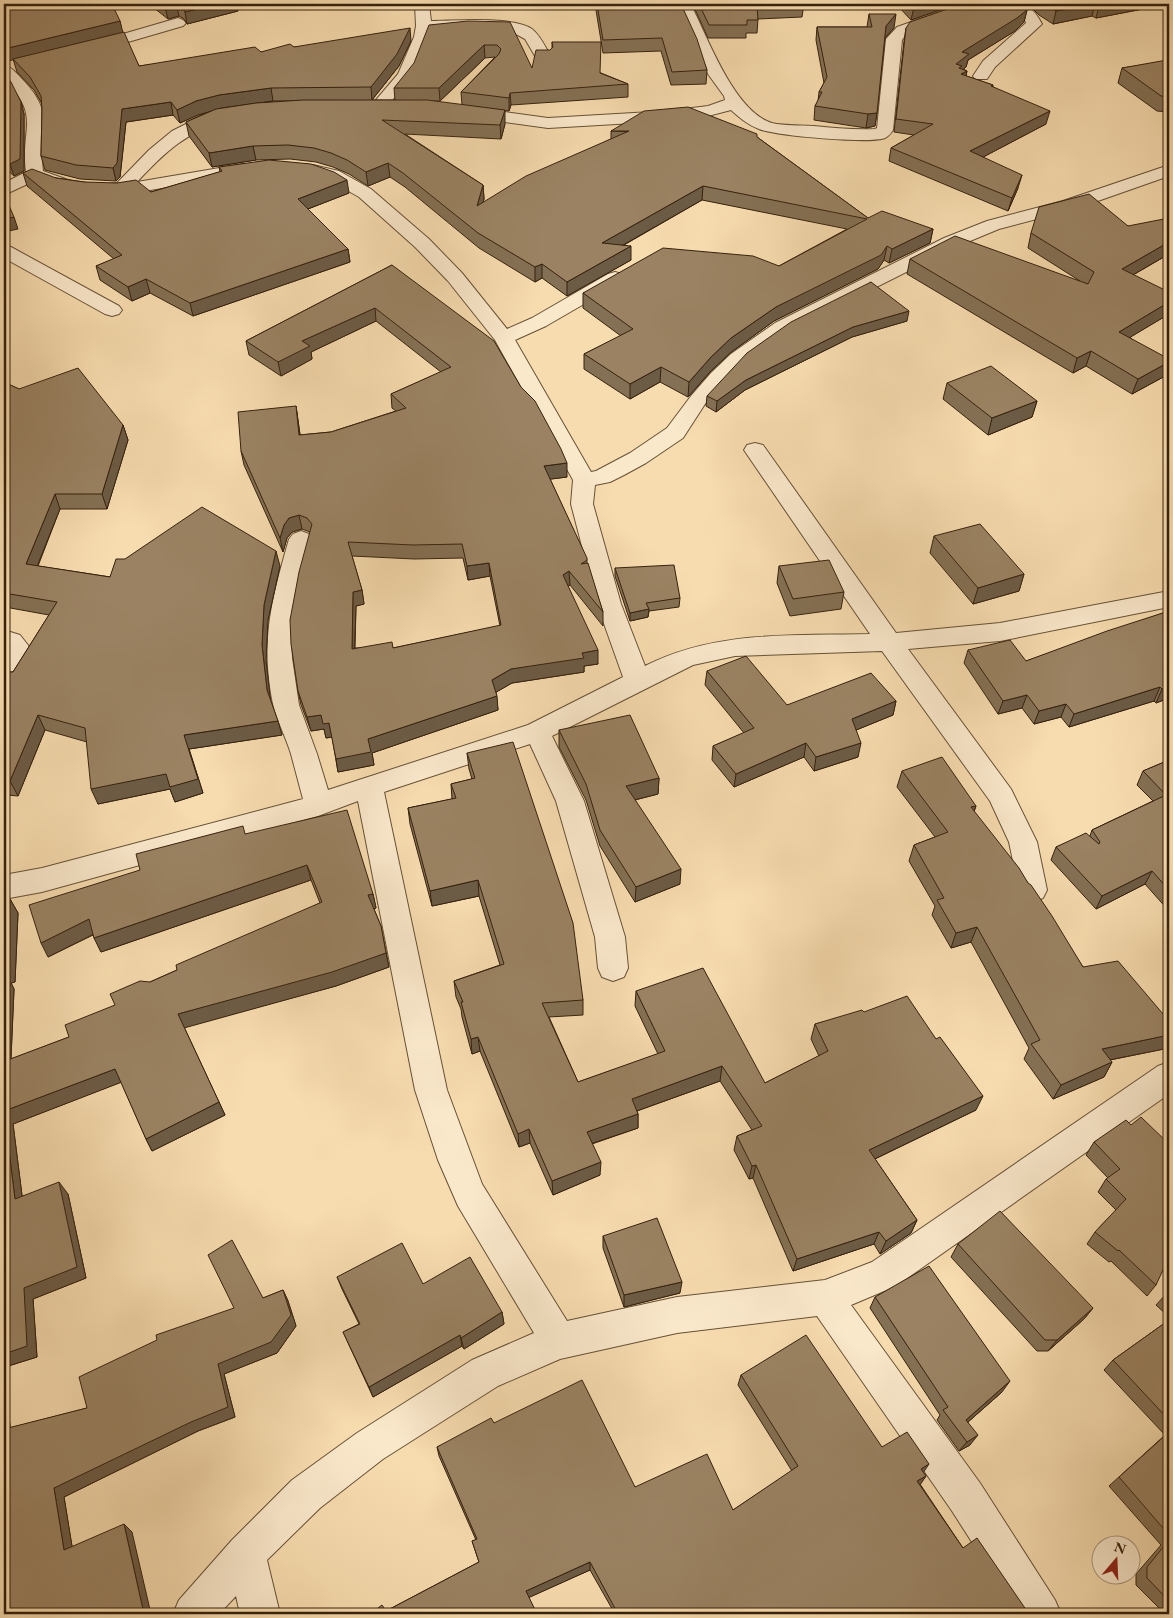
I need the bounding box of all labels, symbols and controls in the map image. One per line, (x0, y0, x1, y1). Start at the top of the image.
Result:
north arrow (1090, 1536, 1140, 1586)
text: N (1112, 1537, 1129, 1558)

